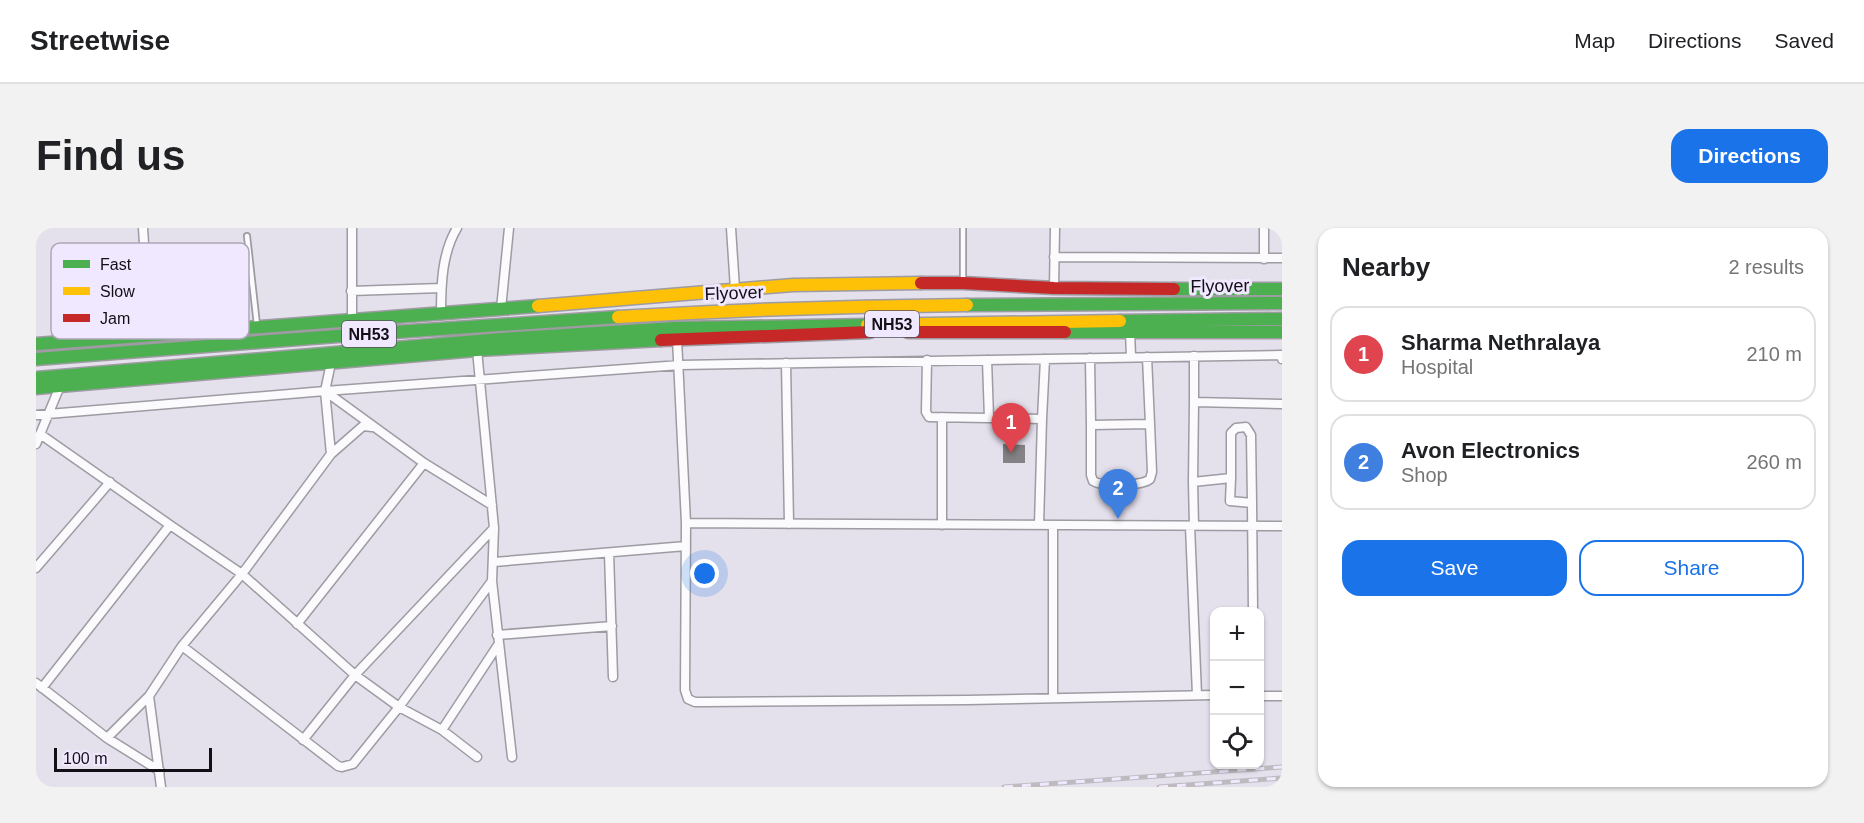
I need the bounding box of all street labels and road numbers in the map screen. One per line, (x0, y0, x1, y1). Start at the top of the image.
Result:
street label: Flyover (1190, 275, 1250, 297)
street label: Flyover (704, 282, 764, 304)
road number: NH53 (865, 311, 919, 337)
road number: NH53 (342, 321, 396, 347)

